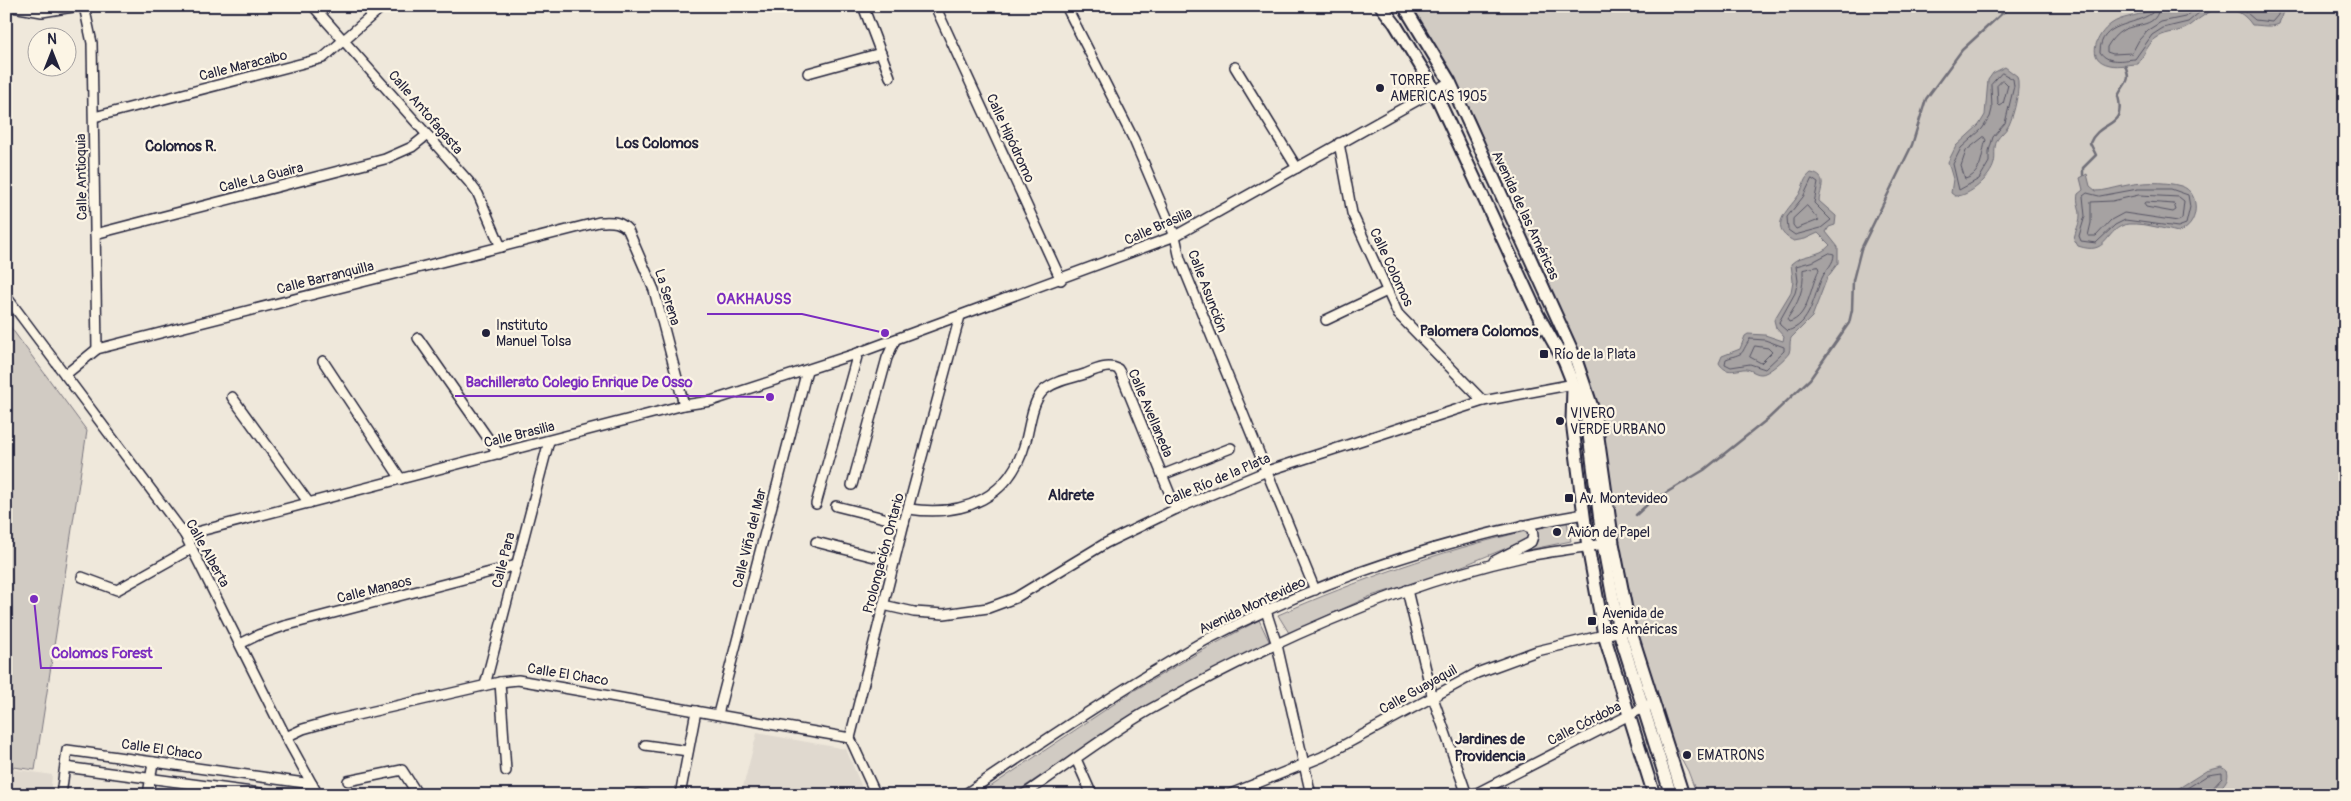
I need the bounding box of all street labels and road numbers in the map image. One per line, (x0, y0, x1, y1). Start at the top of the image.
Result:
street label: Calle Maracaibo (197, 46, 289, 85)
street label: Calle Antofagasta (385, 67, 467, 158)
street label: Calle Hipódromo (983, 91, 1039, 186)
street label: Calle Antioquia (72, 133, 91, 221)
street label: Avenida de las Américas (1488, 148, 1563, 283)
street label: Calle La Guaira (217, 159, 305, 196)
street label: Calle Brasilia (1122, 204, 1195, 249)
street label: Calle Colomos (1366, 225, 1417, 310)
street label: Calle Asunción (1184, 248, 1231, 335)
street label: Calle Barranquilla (275, 257, 375, 298)
street label: La Serena (651, 267, 684, 328)
street label: Calle Avellaneda (1124, 367, 1177, 460)
street label: Calle Brasilia (482, 417, 556, 451)
street label: Calle Río de la Plata (1162, 449, 1273, 509)
street label: Calle Viña del Mar (729, 487, 770, 590)
street label: Prolongación Ontario (859, 491, 908, 615)
street label: Calle Alberta (182, 516, 233, 590)
street label: Calle Para (488, 530, 519, 590)
street label: Calle Manaos (335, 572, 414, 607)
street label: Avenida Montevideo (1196, 573, 1309, 638)
street label: Calle El Chaco (526, 660, 610, 689)
street label: Calle Guayaquil (1376, 661, 1460, 718)
street label: Calle Córdoba (1545, 698, 1624, 749)
street label: Calle El Chaco (120, 735, 204, 764)

